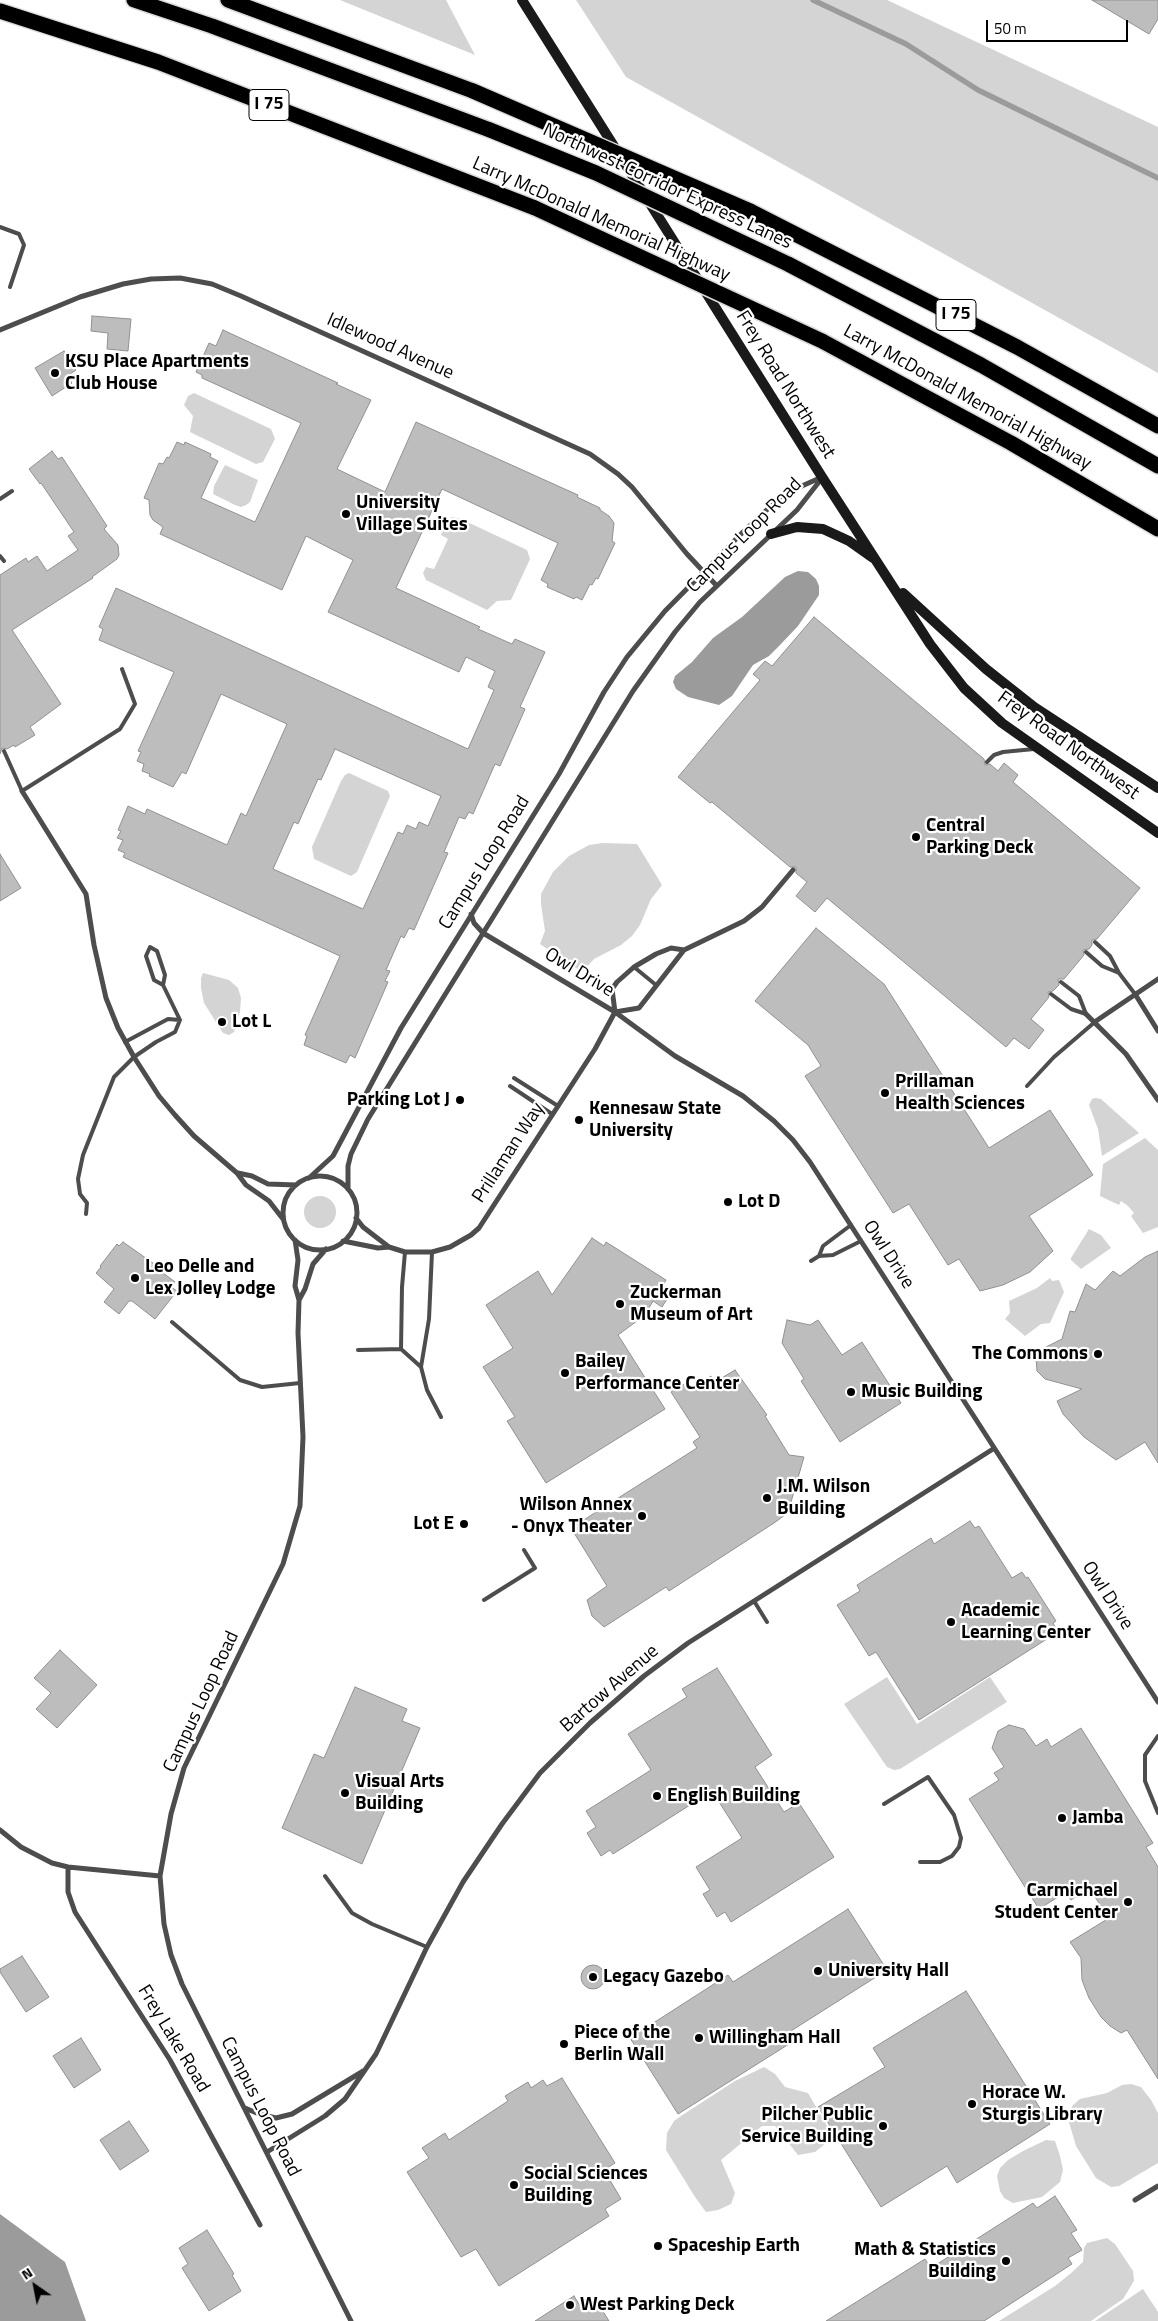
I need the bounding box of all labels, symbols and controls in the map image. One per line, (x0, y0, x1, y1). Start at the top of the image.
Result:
scale bar (988, 10, 1130, 42)
text: 50 m (994, 17, 1027, 40)
road number: I 75 (249, 90, 289, 120)
street label: Northwest Corridor Express Lanes (539, 119, 795, 255)
street label: Larry McDonald Memorial Highway (468, 153, 734, 287)
road number: I 75 (936, 300, 976, 330)
street label: Frey Road Northwest (730, 307, 840, 463)
street label: Idlewood Avenue (323, 309, 457, 385)
street label: Larry McDonald Memorial Highway (839, 320, 1095, 476)
place label: KSU Place Apartments Club House (65, 351, 249, 395)
marker: KSU Place Apartments Club House (49, 367, 61, 379)
street label: Campus Loop Road (683, 474, 807, 598)
place label: University Village Suites (356, 492, 468, 536)
marker: University Village Suites (340, 508, 352, 520)
street label: Frey Road Northwest (993, 687, 1143, 805)
street label: Campus Loop Road (435, 792, 535, 934)
place label: Central Parking Deck (926, 815, 1033, 859)
marker: Central Parking Deck (910, 831, 922, 843)
street label: Owl Drive (540, 943, 618, 1003)
place label: Lot L (232, 1011, 271, 1033)
marker: Lot L (216, 1016, 228, 1028)
place label: Prillaman Health Sciences (895, 1071, 1025, 1115)
marker: Prillaman Health Sciences (879, 1087, 891, 1099)
place label: Parking Lot J (347, 1089, 450, 1111)
marker: Parking Lot J (454, 1094, 466, 1106)
street label: Prillaman Way (468, 1098, 550, 1208)
place label: Kennesaw State University (589, 1098, 721, 1142)
marker: Kennesaw State University (573, 1114, 585, 1126)
place label: Lot D (738, 1191, 780, 1213)
marker: Lot D (722, 1196, 734, 1208)
street label: Owl Drive (857, 1216, 919, 1294)
place label: Leo Delle and Lex Jolley Lodge (145, 1256, 275, 1300)
marker: Leo Delle and Lex Jolley Lodge (129, 1272, 141, 1284)
place label: Zuckerman Museum of Art (630, 1282, 753, 1326)
marker: Zuckerman Museum of Art (614, 1298, 626, 1310)
place label: The Commons (972, 1343, 1088, 1365)
marker: The Commons (1092, 1348, 1104, 1360)
place label: Bailey Performance Center (575, 1351, 739, 1395)
marker: Bailey Performance Center (559, 1367, 571, 1379)
place label: Music Building (861, 1381, 982, 1403)
marker: Music Building (845, 1386, 857, 1398)
place label: J.M. Wilson Building (777, 1476, 870, 1520)
marker: J.M. Wilson Building (761, 1492, 773, 1504)
place label: Wilson Annex - Onyx Theater (511, 1494, 632, 1538)
marker: Wilson Annex - Onyx Theater (636, 1510, 648, 1522)
place label: Lot E (413, 1513, 454, 1535)
marker: Lot E (458, 1518, 470, 1530)
street label: Owl Drive (1076, 1557, 1138, 1635)
place label: Academic Learning Center (961, 1600, 1091, 1644)
marker: Academic Learning Center (945, 1616, 957, 1628)
street label: Campus Loop Road (159, 1628, 245, 1776)
street label: Bartow Avenue (556, 1640, 664, 1738)
place label: Visual Arts Building (355, 1771, 444, 1815)
place label: English Building (667, 1785, 800, 1807)
marker: Visual Arts Building (339, 1787, 351, 1799)
marker: English Building (651, 1790, 663, 1802)
place label: Jamba (1072, 1807, 1123, 1829)
marker: Jamba (1056, 1812, 1068, 1824)
place label: Carmichael Student Center (995, 1880, 1118, 1924)
marker: Carmichael Student Center (1122, 1896, 1134, 1908)
place label: University Hall (828, 1960, 949, 1982)
marker: University Hall (812, 1965, 824, 1977)
place label: Legacy Gazebo (603, 1966, 724, 1988)
marker: Legacy Gazebo (587, 1971, 599, 1983)
street label: Frey Lake Road (132, 1981, 214, 2097)
place label: Piece of the Berlin Wall (574, 2022, 670, 2066)
place label: Willingham Hall (709, 2027, 841, 2049)
marker: Willingham Hall (693, 2032, 705, 2044)
street label: Campus Loop Road (215, 2034, 305, 2180)
marker: Piece of the Berlin Wall (558, 2038, 570, 2050)
place label: Horace W. Sturgis Library (982, 2082, 1102, 2126)
marker: Horace W. Sturgis Library (966, 2098, 978, 2110)
place label: Pilcher Public Service Building (741, 2104, 873, 2148)
marker: Pilcher Public Service Building (877, 2120, 889, 2132)
place label: Social Sciences Building (524, 2163, 648, 2207)
marker: Social Sciences Building (508, 2179, 520, 2191)
place label: Spaceship Earth (668, 2235, 800, 2257)
place label: Math & Statistics Building (854, 2239, 996, 2283)
marker: Spaceship Earth (652, 2240, 664, 2252)
marker: Math & Statistics Building (1000, 2255, 1012, 2267)
north arrow (10, 2261, 60, 2311)
text: N (17, 2262, 36, 2284)
place label: West Parking Deck (580, 2294, 735, 2316)
marker: West Parking Deck (564, 2299, 576, 2311)

